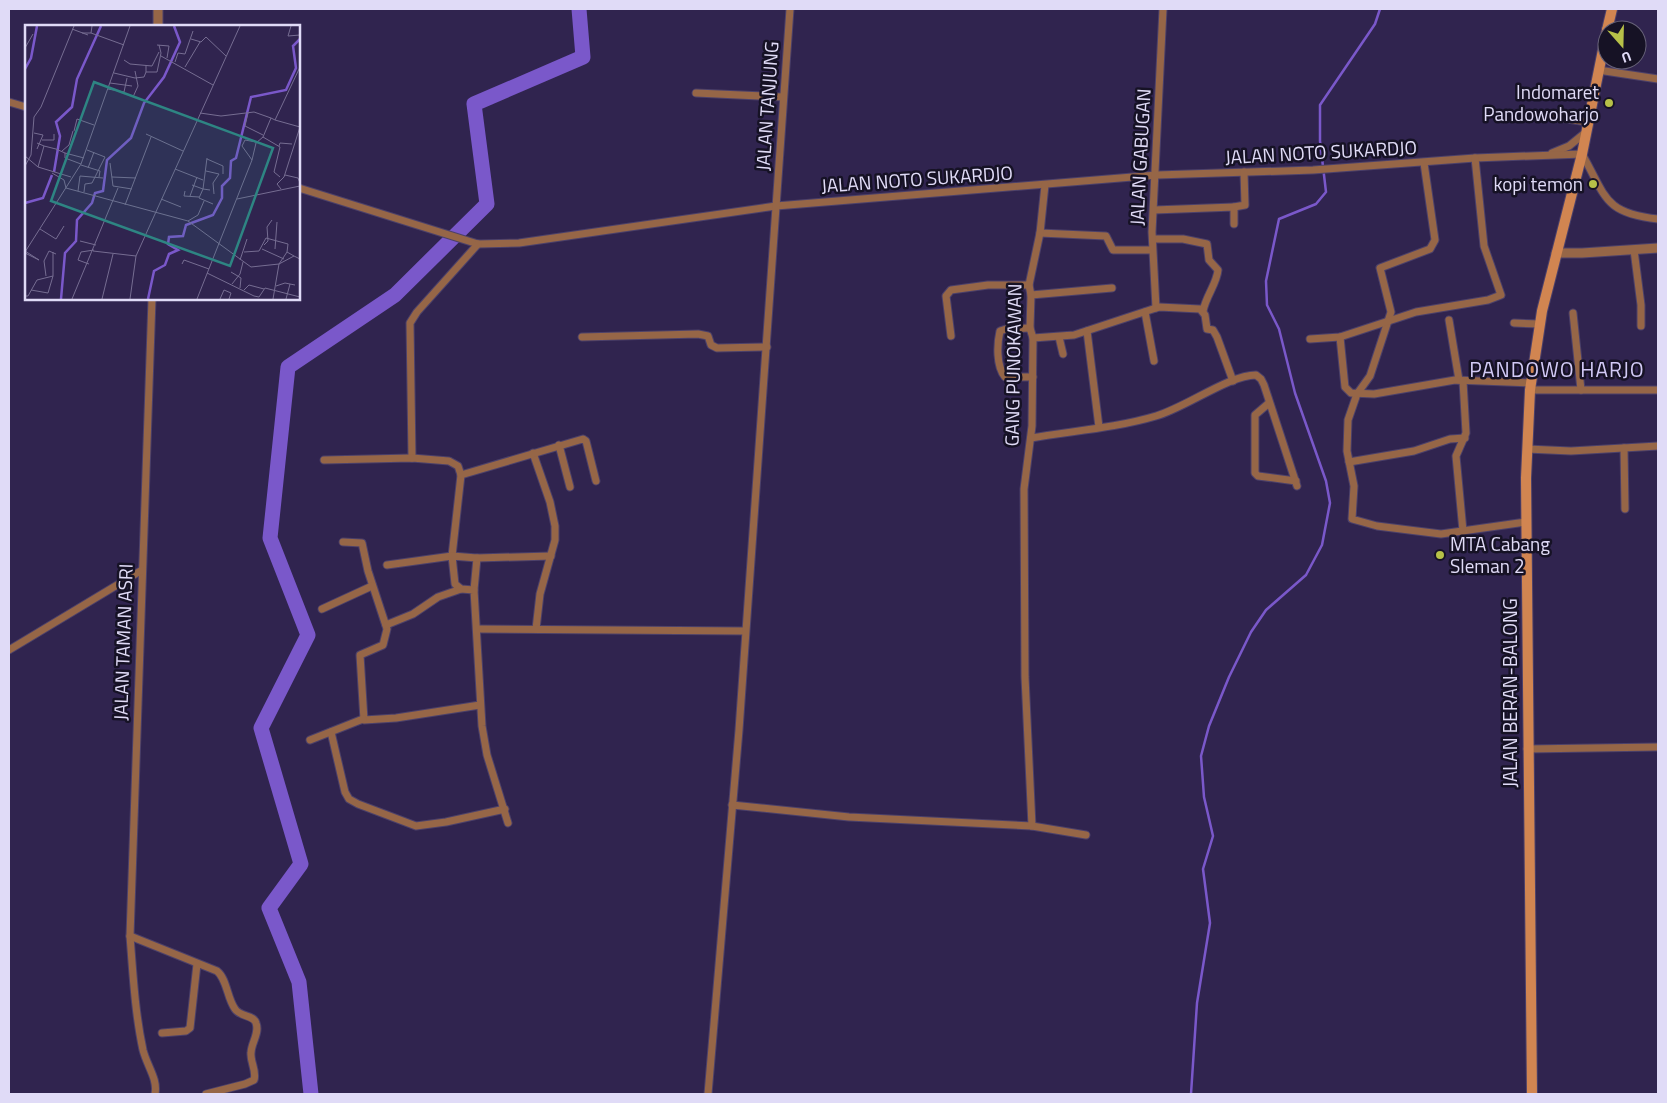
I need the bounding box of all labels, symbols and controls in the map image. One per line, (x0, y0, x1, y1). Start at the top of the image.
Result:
north arrow (1597, 20, 1647, 70)
inset map (25, 25, 300, 300)
street label: JALAN TANJUNG (748, 40, 785, 172)
text: U (1619, 46, 1635, 69)
place label: Indomaret Pandowoharjo (1483, 77, 1599, 128)
street label: JALAN GABUGAN (1121, 88, 1158, 226)
marker: Indomaret Pandowoharjo (1603, 97, 1615, 109)
street label: JALAN NOTO SUKARDJO (1224, 132, 1418, 171)
street label: JALAN NOTO SUKARDJO (820, 157, 1014, 200)
place label: kopi temon (1493, 169, 1583, 198)
marker: kopi temon (1587, 178, 1599, 190)
street label: GANG PUNOKAWAN (997, 283, 1028, 447)
district label: PANDOWO HARJO (1469, 353, 1645, 385)
place label: MTA Cabang Sleman 2 (1450, 529, 1550, 580)
marker: MTA Cabang Sleman 2 (1434, 549, 1446, 561)
street label: JALAN TAMAN ASRI (105, 563, 140, 721)
street label: JALAN BERAN-BALONG (1495, 598, 1524, 788)

